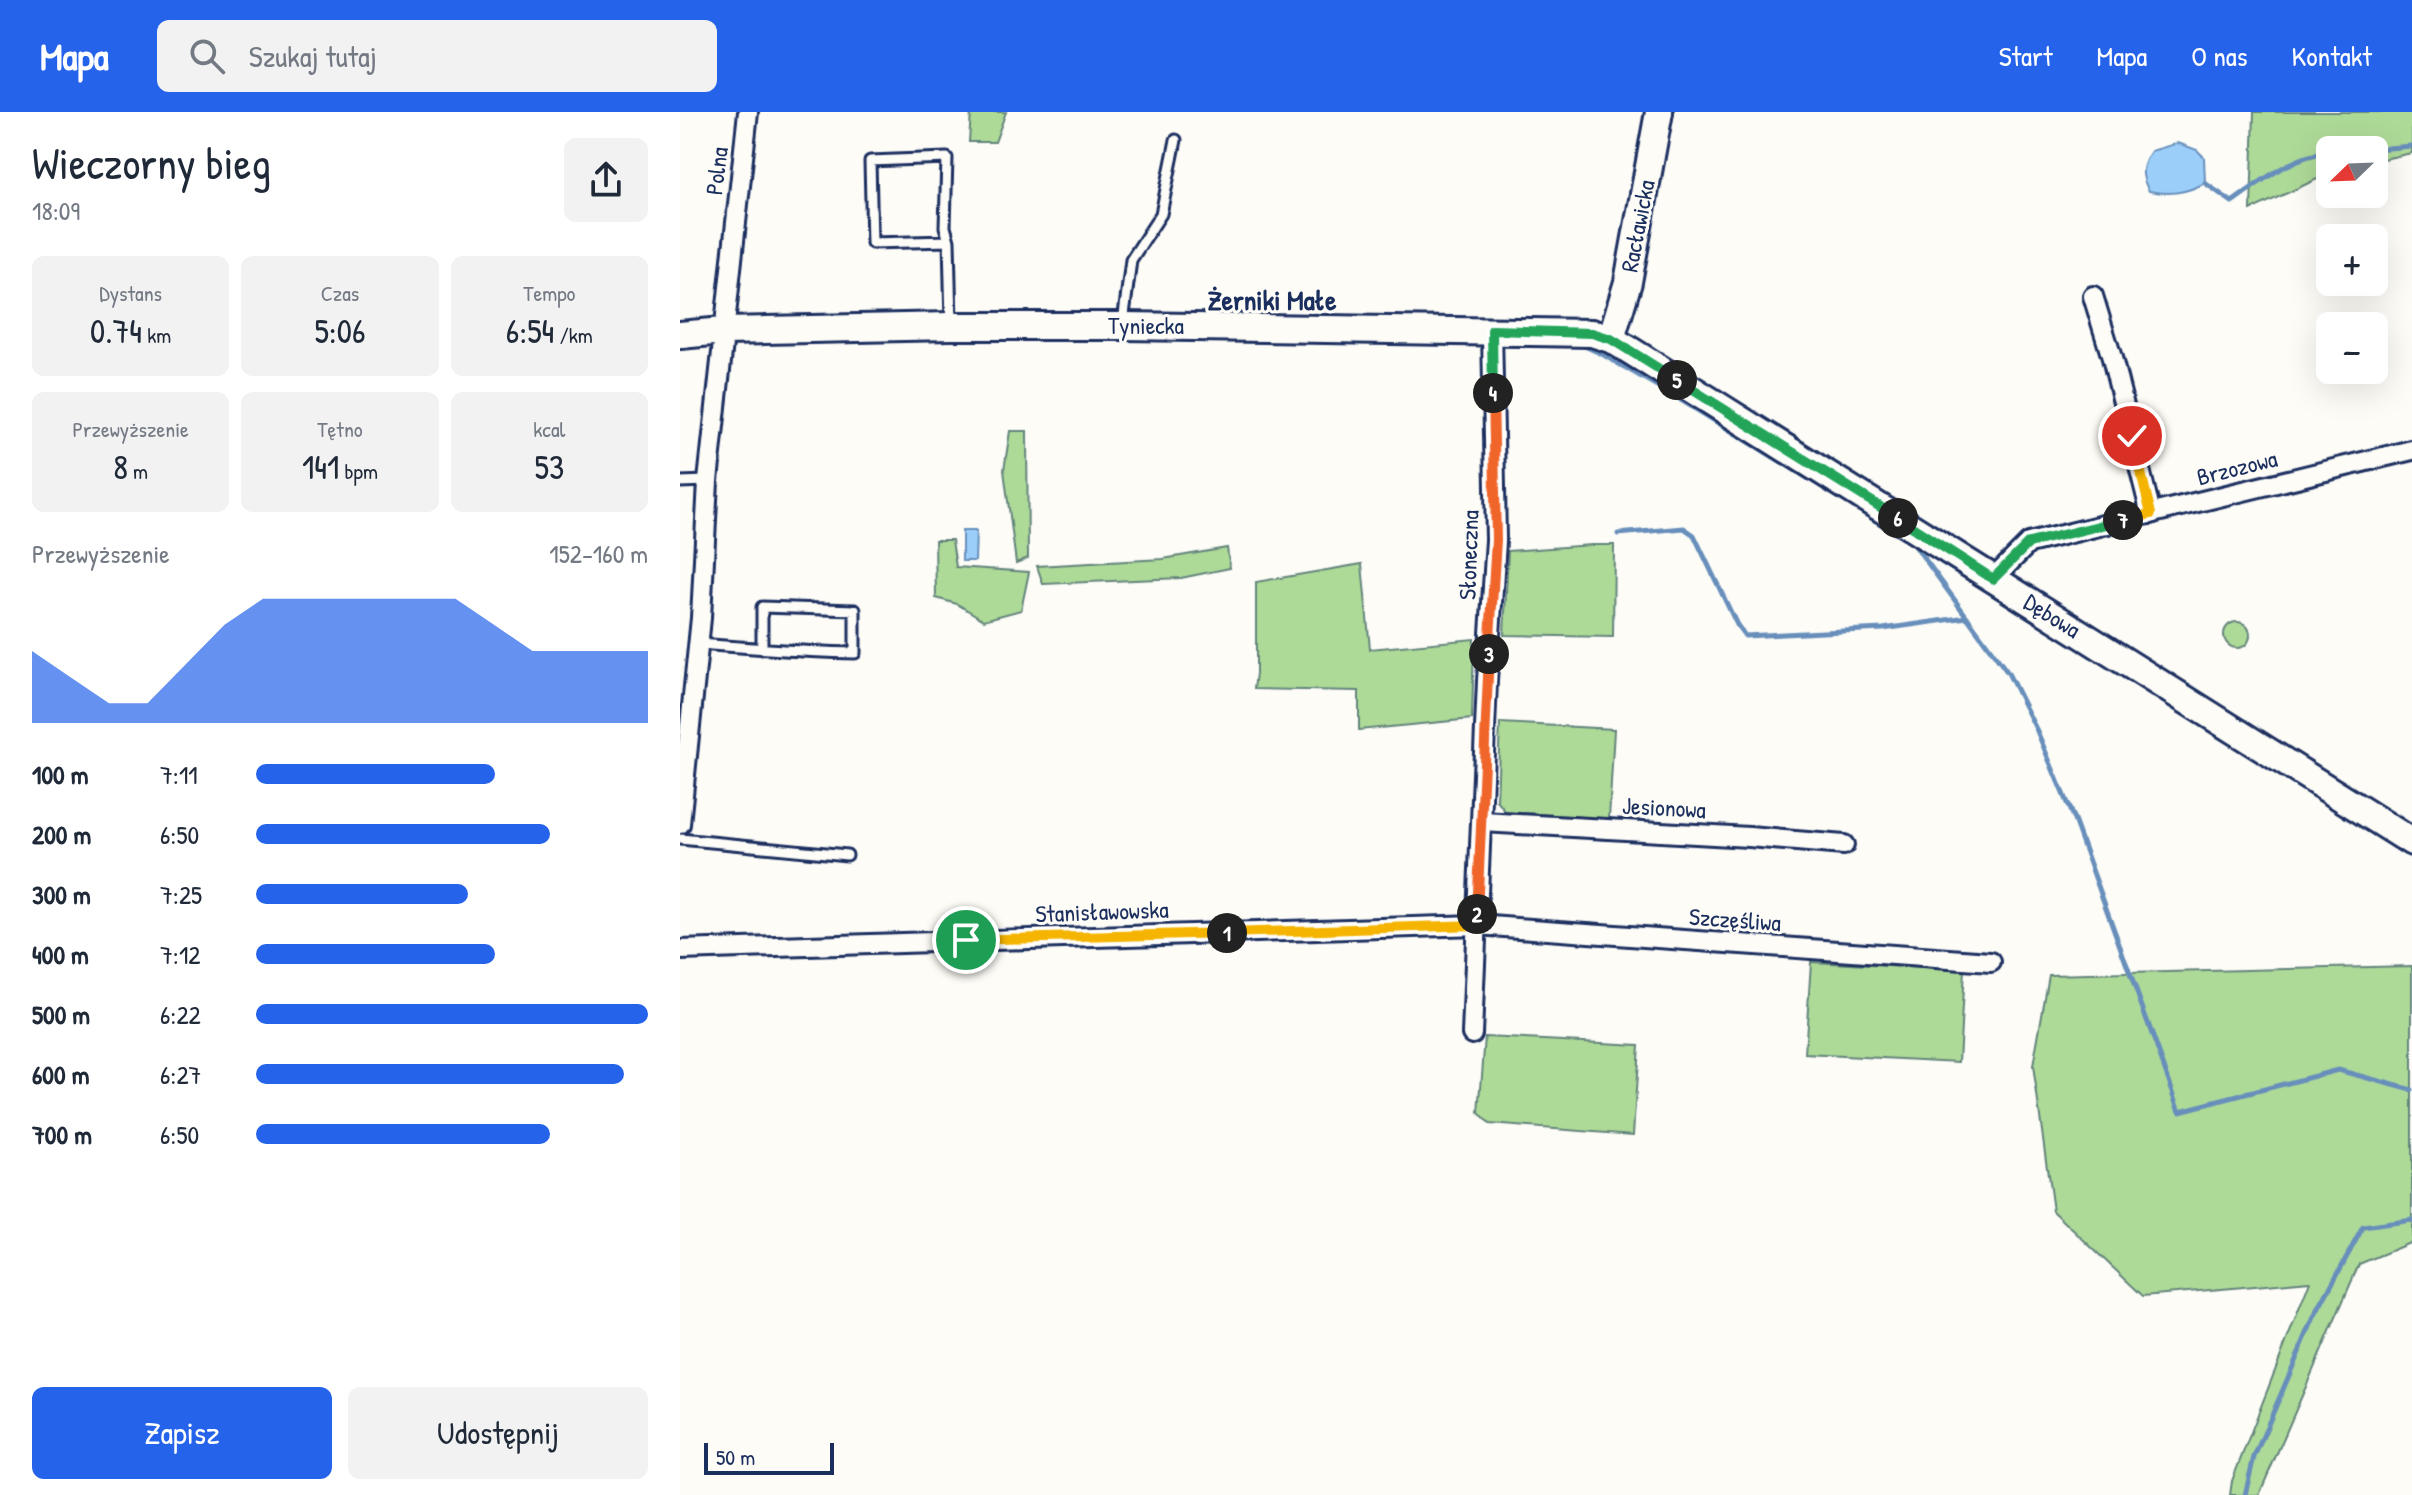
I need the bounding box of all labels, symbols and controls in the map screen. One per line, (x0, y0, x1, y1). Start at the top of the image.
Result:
search box (157, 20, 717, 92)
text: Mapa (40, 30, 109, 82)
icon: search (185, 34, 229, 78)
text: Szukaj tutaj (249, 36, 377, 76)
text: Start (1999, 37, 2053, 75)
text: Mapa (2097, 37, 2147, 75)
text: O nas (2191, 37, 2248, 75)
text: Kontakt (2292, 37, 2372, 75)
text: Wieczorny bieg (32, 133, 271, 193)
north arrow (2316, 136, 2388, 208)
map controls (2316, 136, 2388, 384)
button: share (564, 138, 648, 222)
street label: Polna (697, 145, 735, 197)
street label: Racławicka (1612, 177, 1662, 275)
text: 18:09 (32, 193, 80, 228)
button: + (2316, 224, 2388, 296)
text: Dystans (99, 278, 162, 308)
text: Czas (321, 278, 359, 308)
text: Tempo (523, 278, 575, 308)
district label: Żerniki Małe (1208, 281, 1337, 319)
text: 0.74 (90, 308, 142, 354)
text: 5:06 (314, 308, 366, 354)
text: 6:54 (506, 308, 554, 354)
street label: Tyniecka (1108, 309, 1184, 341)
button: − (2316, 312, 2388, 384)
text: km (142, 320, 171, 350)
text: /km (554, 320, 593, 350)
pin: 5 (1657, 360, 1697, 400)
text: 5 (1672, 365, 1682, 395)
pin: 4 (1473, 373, 1513, 413)
text: 4 (1489, 378, 1497, 408)
pin (2098, 402, 2166, 470)
text: Przewyższenie (72, 414, 189, 444)
text: Tętno (317, 414, 363, 444)
text: kcal (533, 414, 565, 444)
icon: check (2110, 414, 2154, 458)
street label: Brzozowa (2193, 442, 2280, 492)
text: 8 (113, 444, 128, 490)
text: 141 (302, 444, 339, 490)
text: 53 (535, 444, 564, 490)
text: m (128, 456, 148, 486)
text: bpm (339, 456, 378, 486)
pin: 6 (1878, 498, 1918, 538)
pin: 7 (2103, 500, 2143, 540)
text: 6 (1894, 503, 1902, 533)
text: 7 (2118, 505, 2128, 535)
street label: Słoneczna (1450, 509, 1486, 601)
text: Przewyższenie (32, 536, 170, 571)
text: 152–160 m (549, 536, 648, 571)
street label: Dębowa (2018, 585, 2087, 645)
pin: 3 (1469, 634, 1509, 674)
text: 3 (1484, 639, 1494, 669)
text: 100 m (32, 757, 88, 792)
text: 7:11 (160, 757, 198, 792)
street label: Jesionowa (1621, 789, 1707, 825)
text: 200 m (32, 817, 91, 852)
text: 6:50 (160, 817, 199, 852)
text: 300 m (32, 877, 91, 912)
text: 7:25 (160, 877, 202, 912)
street label: Stanisławowska (1035, 893, 1169, 929)
pin: 2 (1457, 894, 1497, 934)
text: 2 (1472, 899, 1482, 929)
street label: Szczęśliwa (1688, 900, 1782, 938)
pin (932, 906, 1000, 974)
pin: 1 (1207, 913, 1247, 953)
icon: arrive (944, 918, 988, 962)
text: 1 (1223, 918, 1231, 948)
text: 400 m (32, 937, 89, 972)
text: 7:12 (160, 937, 201, 972)
text: 500 m (32, 997, 90, 1032)
text: 6:22 (160, 997, 201, 1032)
text: 600 m (32, 1057, 89, 1092)
text: 6:27 (160, 1057, 201, 1092)
text: 700 m (32, 1117, 92, 1152)
text: 6:50 (160, 1117, 199, 1152)
button: Zapisz (32, 1387, 332, 1479)
button: Udostępnij (348, 1387, 648, 1479)
scale bar (704, 1439, 834, 1475)
text: 50 m (716, 1442, 755, 1472)

